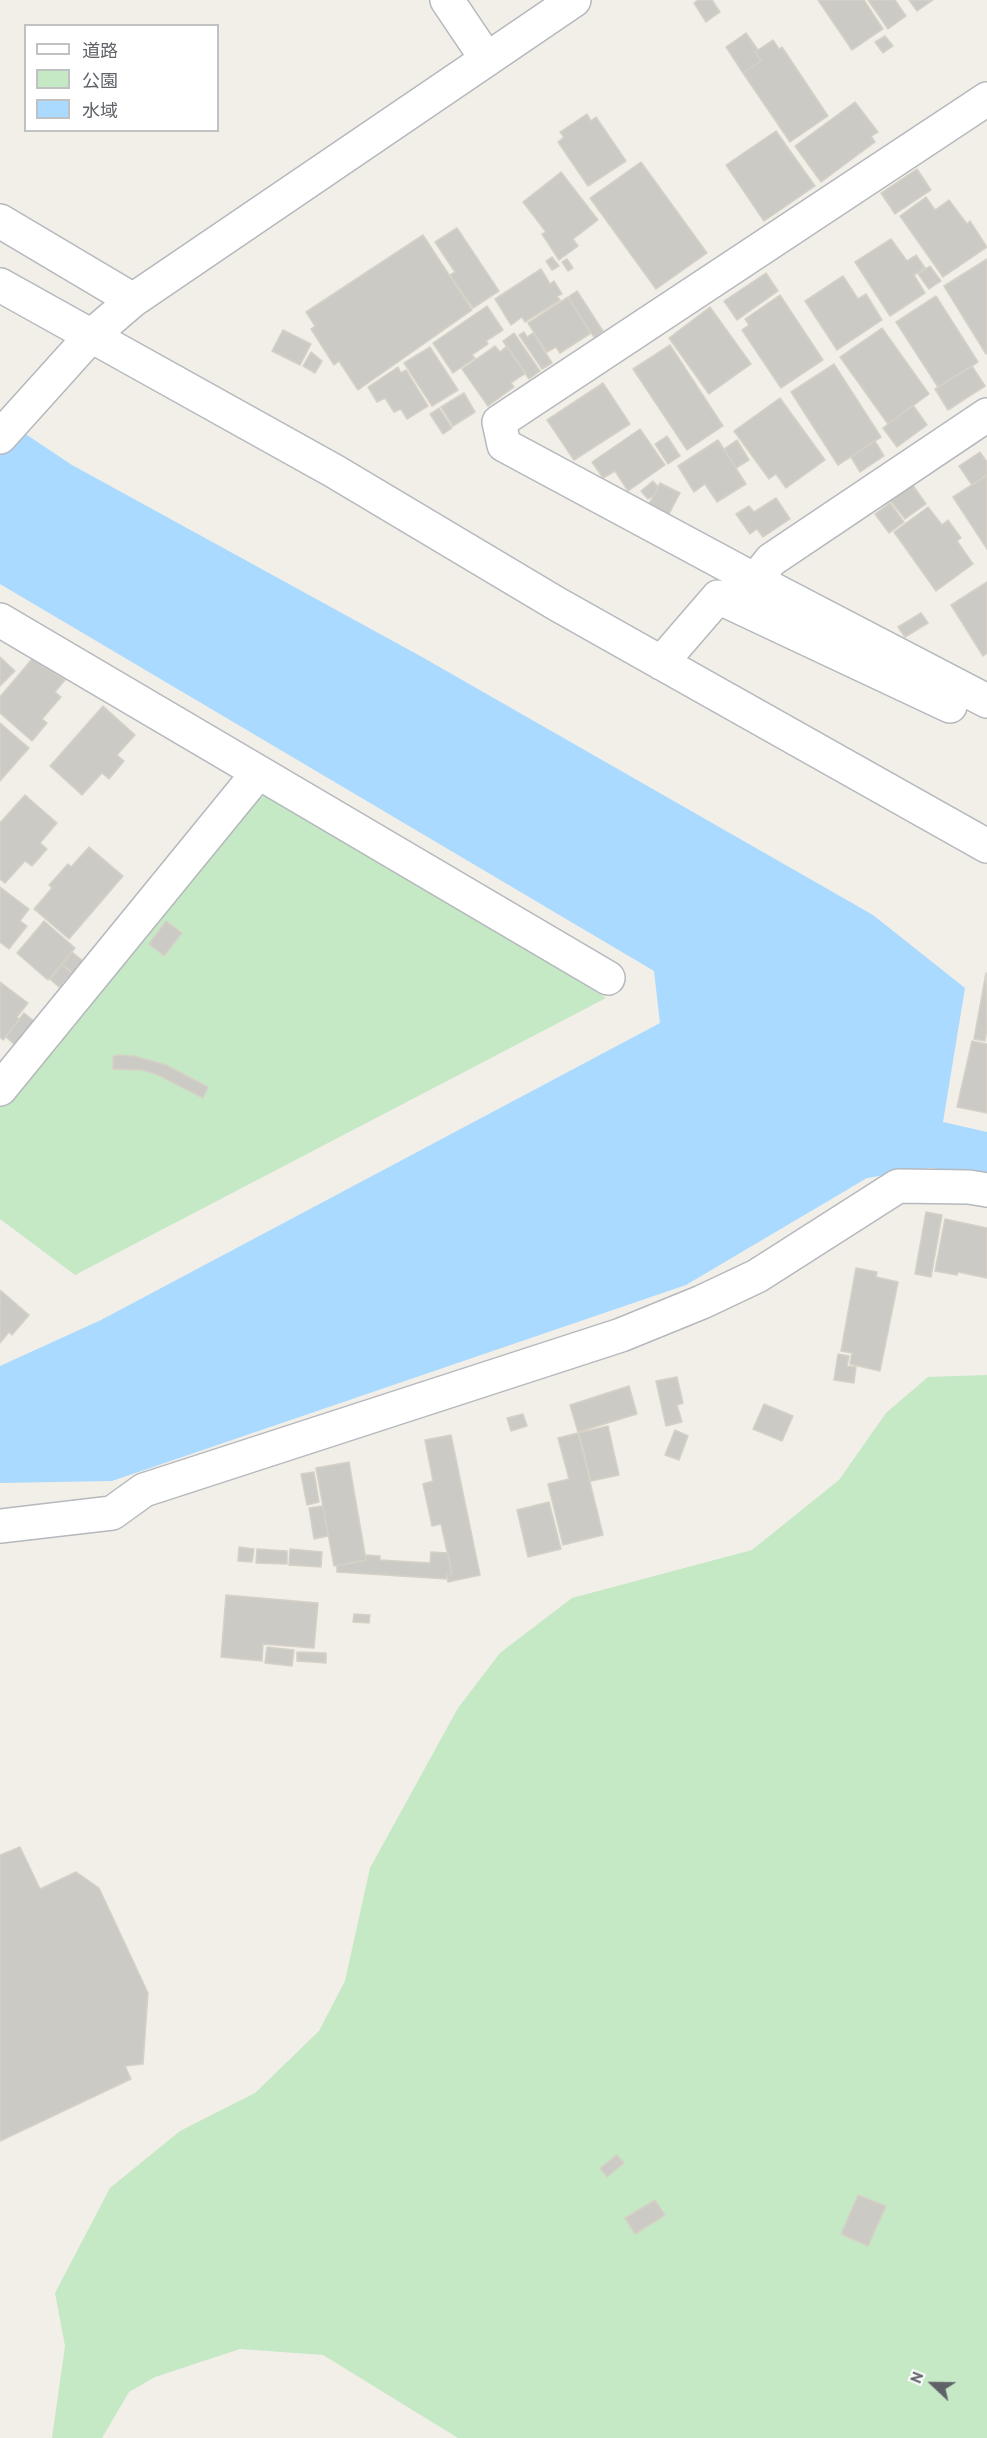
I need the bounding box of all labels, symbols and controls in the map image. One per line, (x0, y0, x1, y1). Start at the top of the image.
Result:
legend (24, 24, 219, 132)
text: 道路 (82, 39, 118, 62)
text: 公園 (82, 69, 118, 92)
text: 水域 (82, 99, 118, 122)
north arrow (903, 2354, 963, 2414)
text: N (905, 2369, 928, 2386)

